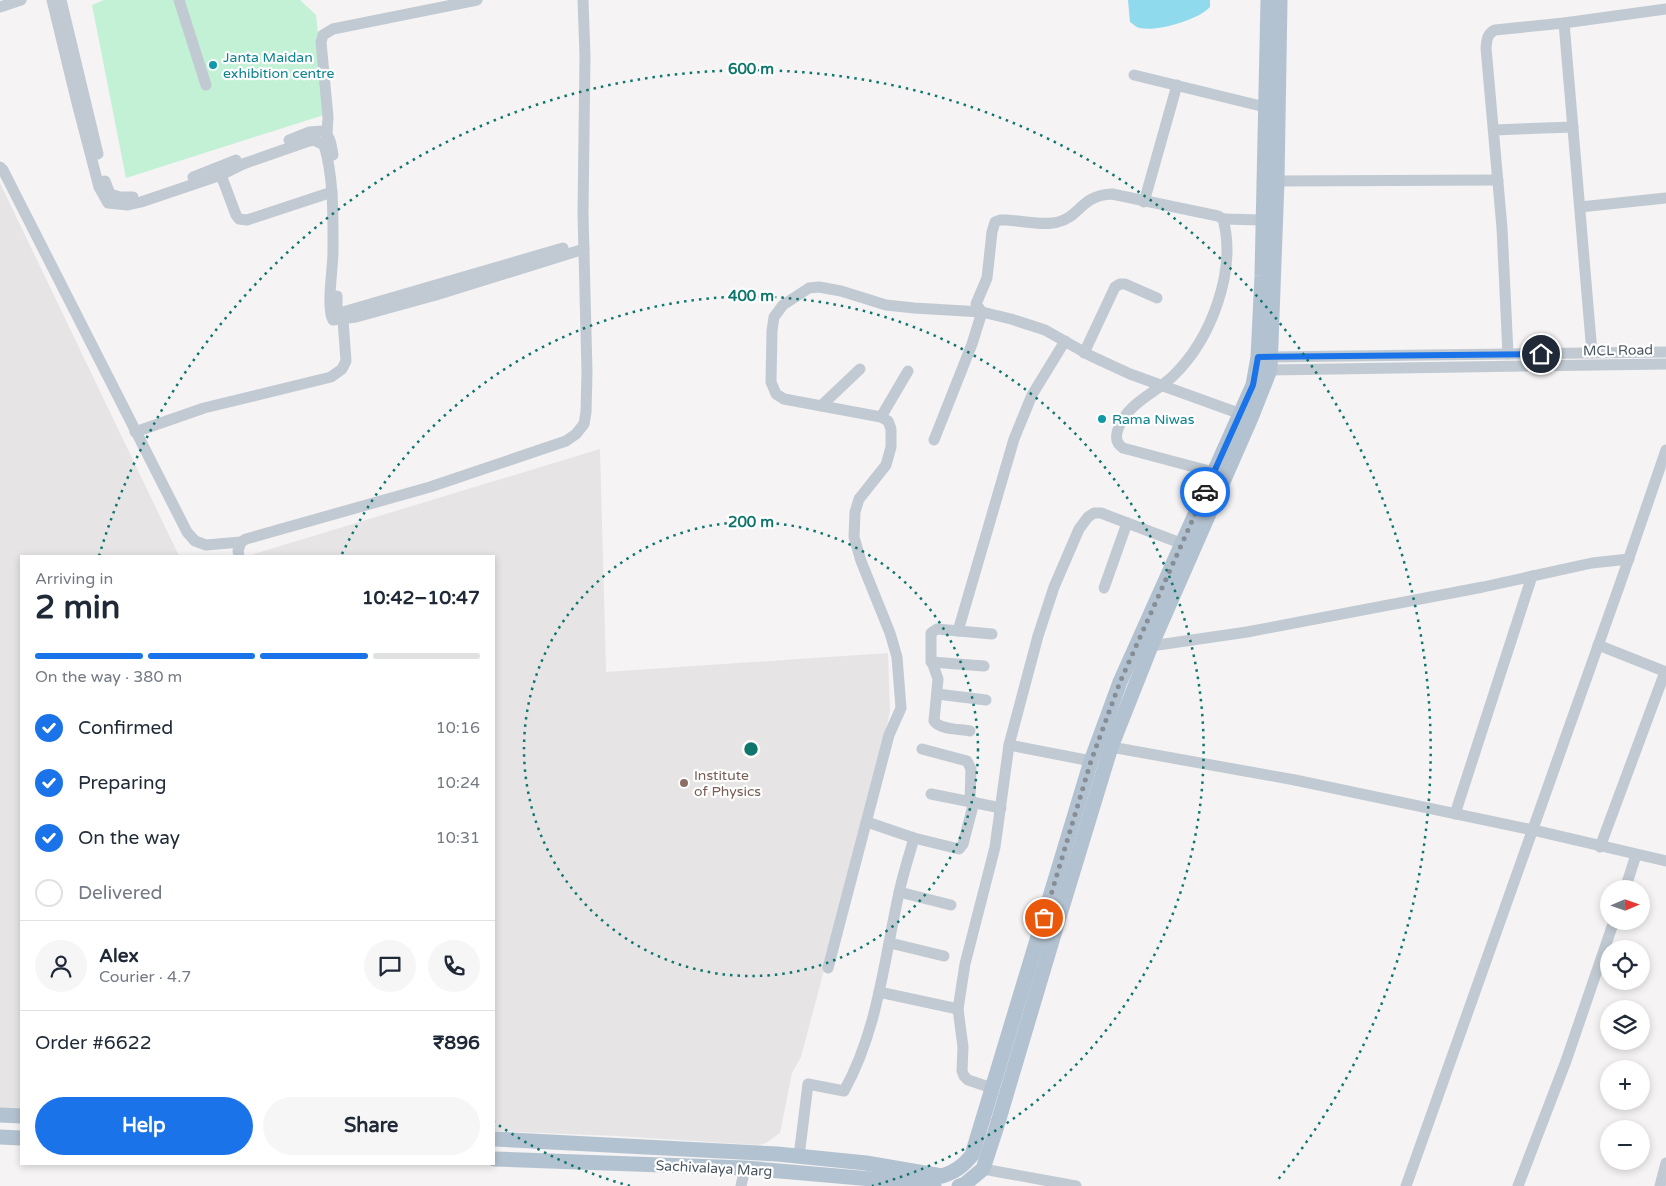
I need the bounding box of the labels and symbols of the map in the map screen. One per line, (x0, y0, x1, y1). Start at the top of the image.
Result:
place label: Janta Maidan exhibition centre (223, 49, 334, 82)
marker: Janta Maidan exhibition centre (207, 59, 219, 71)
text: 600 m (728, 60, 774, 78)
text: 400 m (728, 287, 774, 305)
pin (1520, 333, 1562, 375)
street label: MCL Road (1583, 341, 1653, 360)
place label: Rama Niwas (1112, 411, 1195, 428)
marker: Rama Niwas (1096, 413, 1108, 425)
courier (1180, 467, 1230, 517)
text: 200 m (728, 513, 774, 531)
centre of rings (742, 740, 760, 758)
place label: Institute of Physics (694, 767, 761, 800)
marker: Institute of Physics (678, 777, 690, 789)
north arrow (1600, 880, 1650, 930)
pin (1023, 897, 1065, 939)
street label: Sachivalaya Marg (655, 1157, 773, 1180)

